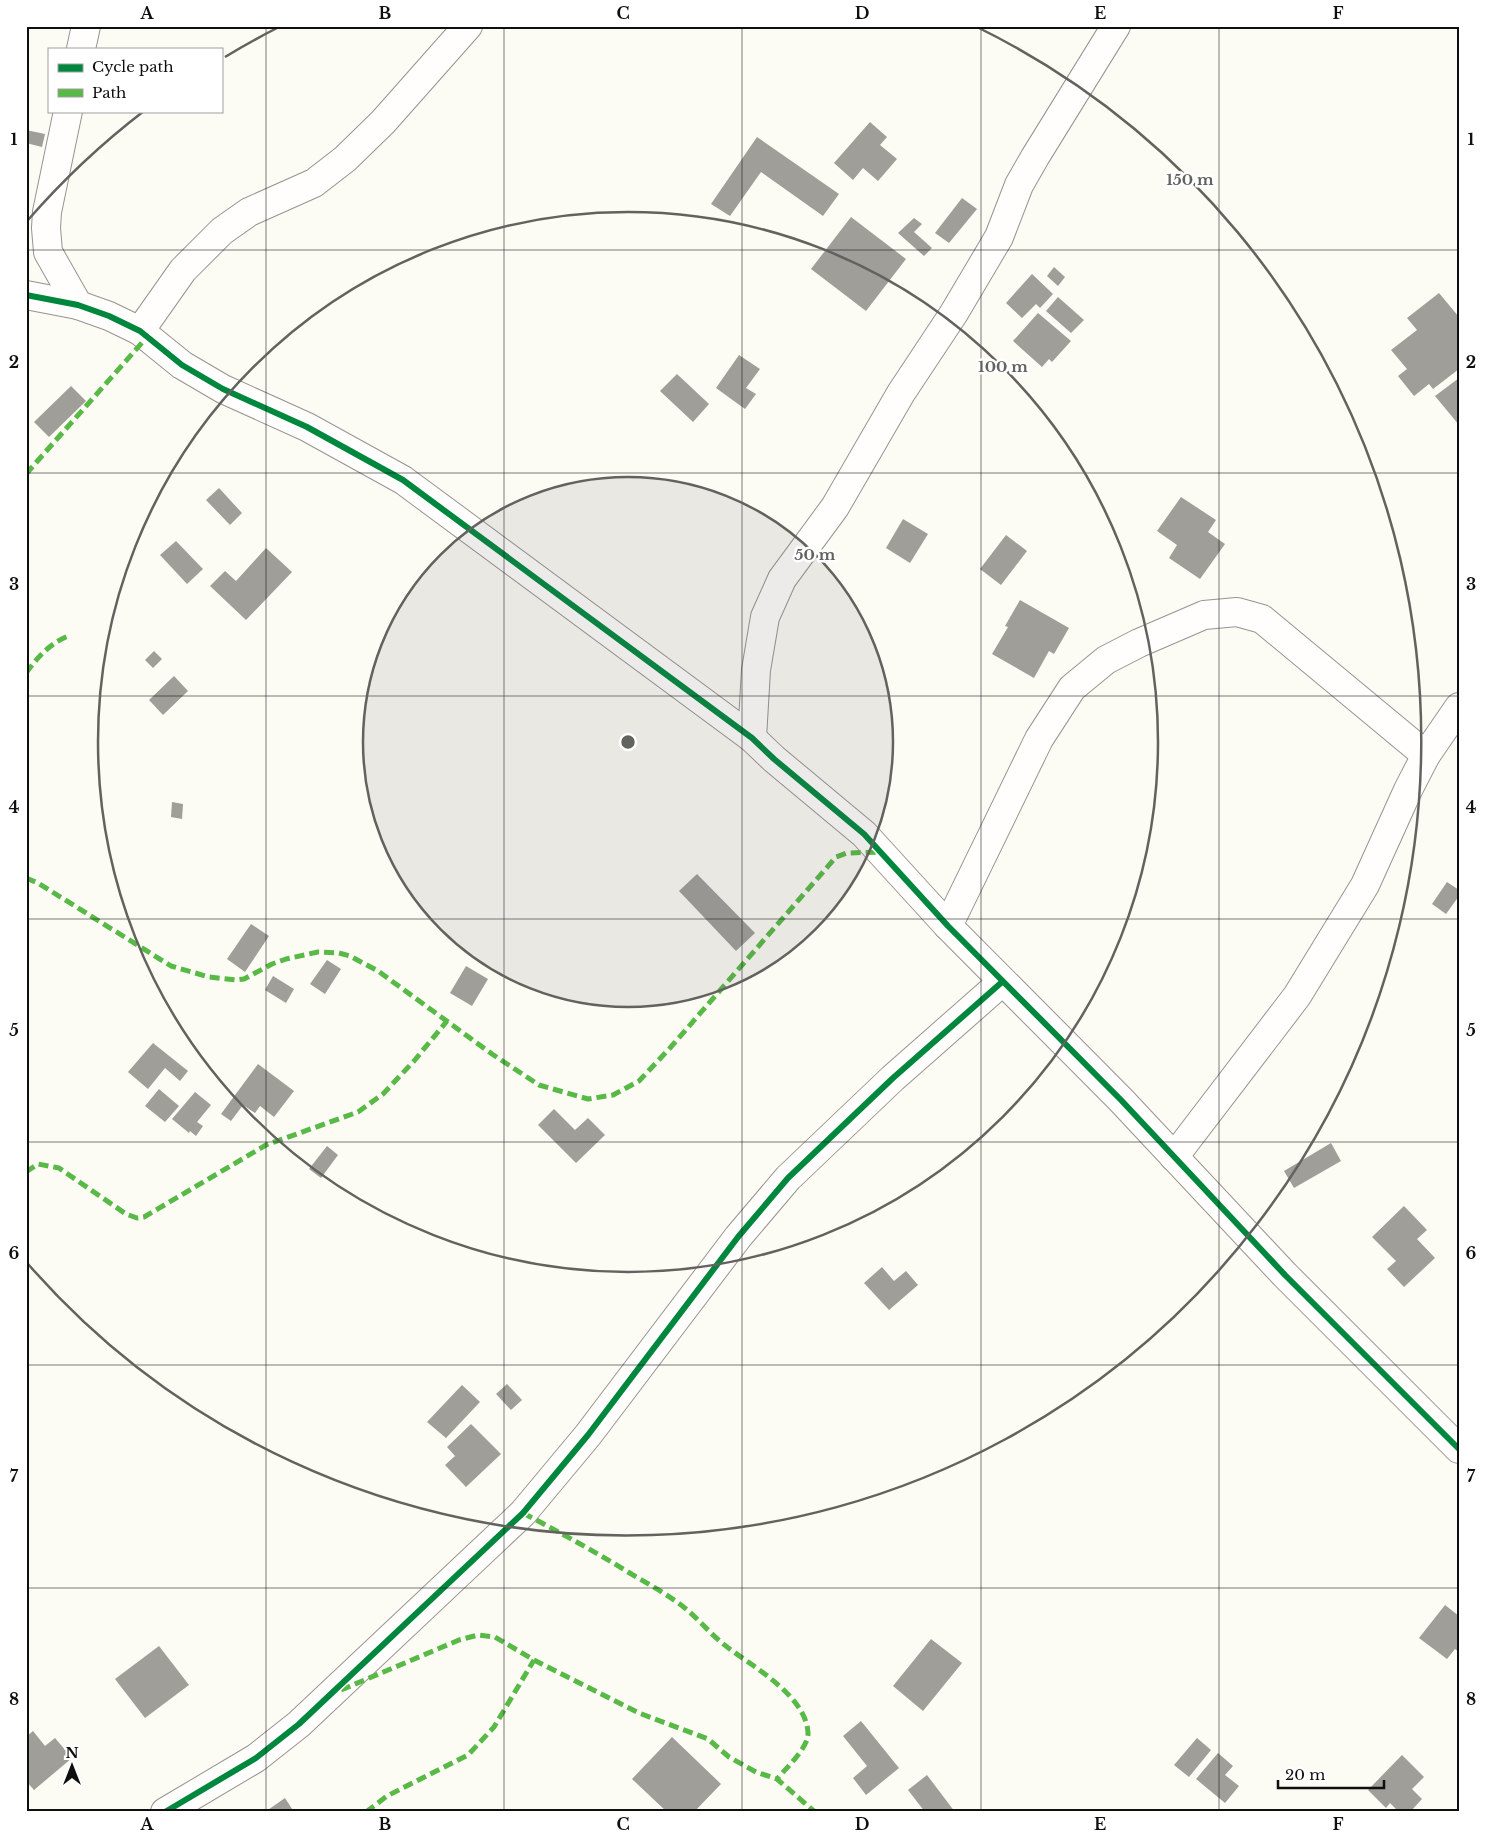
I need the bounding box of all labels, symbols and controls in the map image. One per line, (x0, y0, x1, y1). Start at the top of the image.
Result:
text: A (140, 3, 155, 23)
text: B (379, 3, 392, 23)
text: C (616, 3, 630, 23)
text: D (855, 3, 869, 23)
text: E (1094, 3, 1106, 23)
text: F (1332, 3, 1344, 23)
legend (48, 48, 222, 112)
text: Cycle path (92, 57, 174, 76)
text: Path (92, 83, 126, 102)
text: 1 (11, 129, 18, 149)
text: 1 (1468, 129, 1475, 149)
text: 150 m (1166, 170, 1214, 189)
text: 2 (9, 352, 19, 372)
text: 2 (1466, 352, 1476, 372)
text: 100 m (978, 357, 1028, 376)
text: 50 m (795, 545, 836, 564)
text: 3 (9, 574, 19, 594)
text: 3 (1466, 574, 1476, 594)
centre of rings (619, 733, 637, 751)
text: 4 (9, 797, 19, 817)
text: 4 (1466, 797, 1476, 817)
text: 5 (9, 1020, 19, 1040)
text: 5 (1466, 1020, 1476, 1040)
text: 6 (9, 1243, 20, 1263)
text: 6 (1466, 1243, 1477, 1263)
text: 7 (10, 1466, 19, 1486)
text: 7 (1467, 1466, 1476, 1486)
text: 8 (9, 1689, 19, 1709)
text: 8 (1466, 1689, 1476, 1709)
north arrow (48, 1740, 98, 1790)
text: N (65, 1744, 79, 1762)
scale bar (1278, 1758, 1384, 1790)
text: 20 m (1285, 1765, 1325, 1784)
text: A (140, 1814, 155, 1834)
text: B (379, 1814, 392, 1834)
text: C (616, 1814, 630, 1834)
text: D (855, 1814, 869, 1834)
text: E (1094, 1814, 1106, 1834)
text: F (1332, 1814, 1344, 1834)

